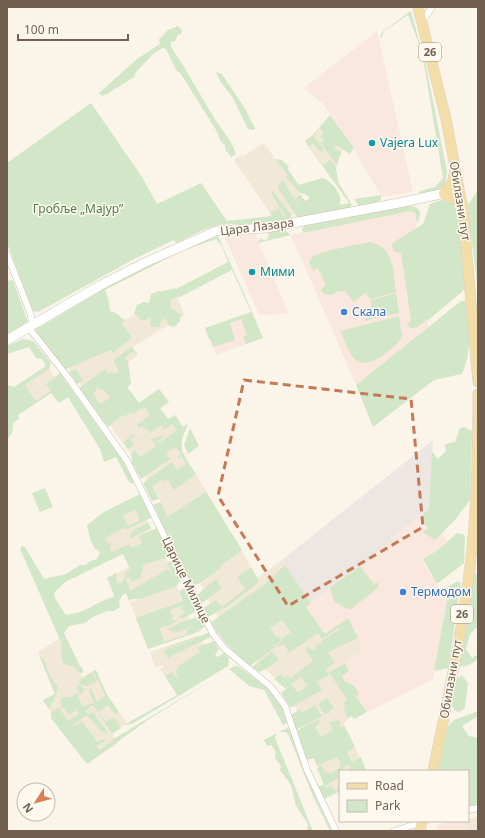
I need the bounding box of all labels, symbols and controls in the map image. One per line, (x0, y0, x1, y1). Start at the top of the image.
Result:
scale bar (18, 16, 128, 42)
text: 100 m (24, 21, 59, 38)
road number: 26 (419, 43, 441, 61)
place label: Vajera Lux (380, 134, 439, 151)
marker: Vajera Lux (367, 138, 377, 148)
street label: Обилазни пут (446, 160, 475, 242)
park label: Гробље „Мајур” (33, 200, 124, 217)
street label: Цара Лазара (219, 214, 295, 239)
place label: Мими (260, 263, 295, 280)
marker: Мими (247, 267, 257, 277)
place label: Скала (352, 303, 386, 320)
marker: Скала (339, 307, 349, 317)
street label: Царице Милице (158, 534, 215, 626)
place label: Термодом (411, 583, 471, 600)
marker: Термодом (398, 587, 408, 597)
road number: 26 (451, 605, 473, 623)
street label: Обилазни пут (435, 638, 466, 720)
legend (339, 770, 469, 822)
text: Road (375, 777, 404, 794)
north arrow (16, 782, 56, 822)
text: Park (375, 797, 401, 814)
text: N (19, 800, 36, 816)

